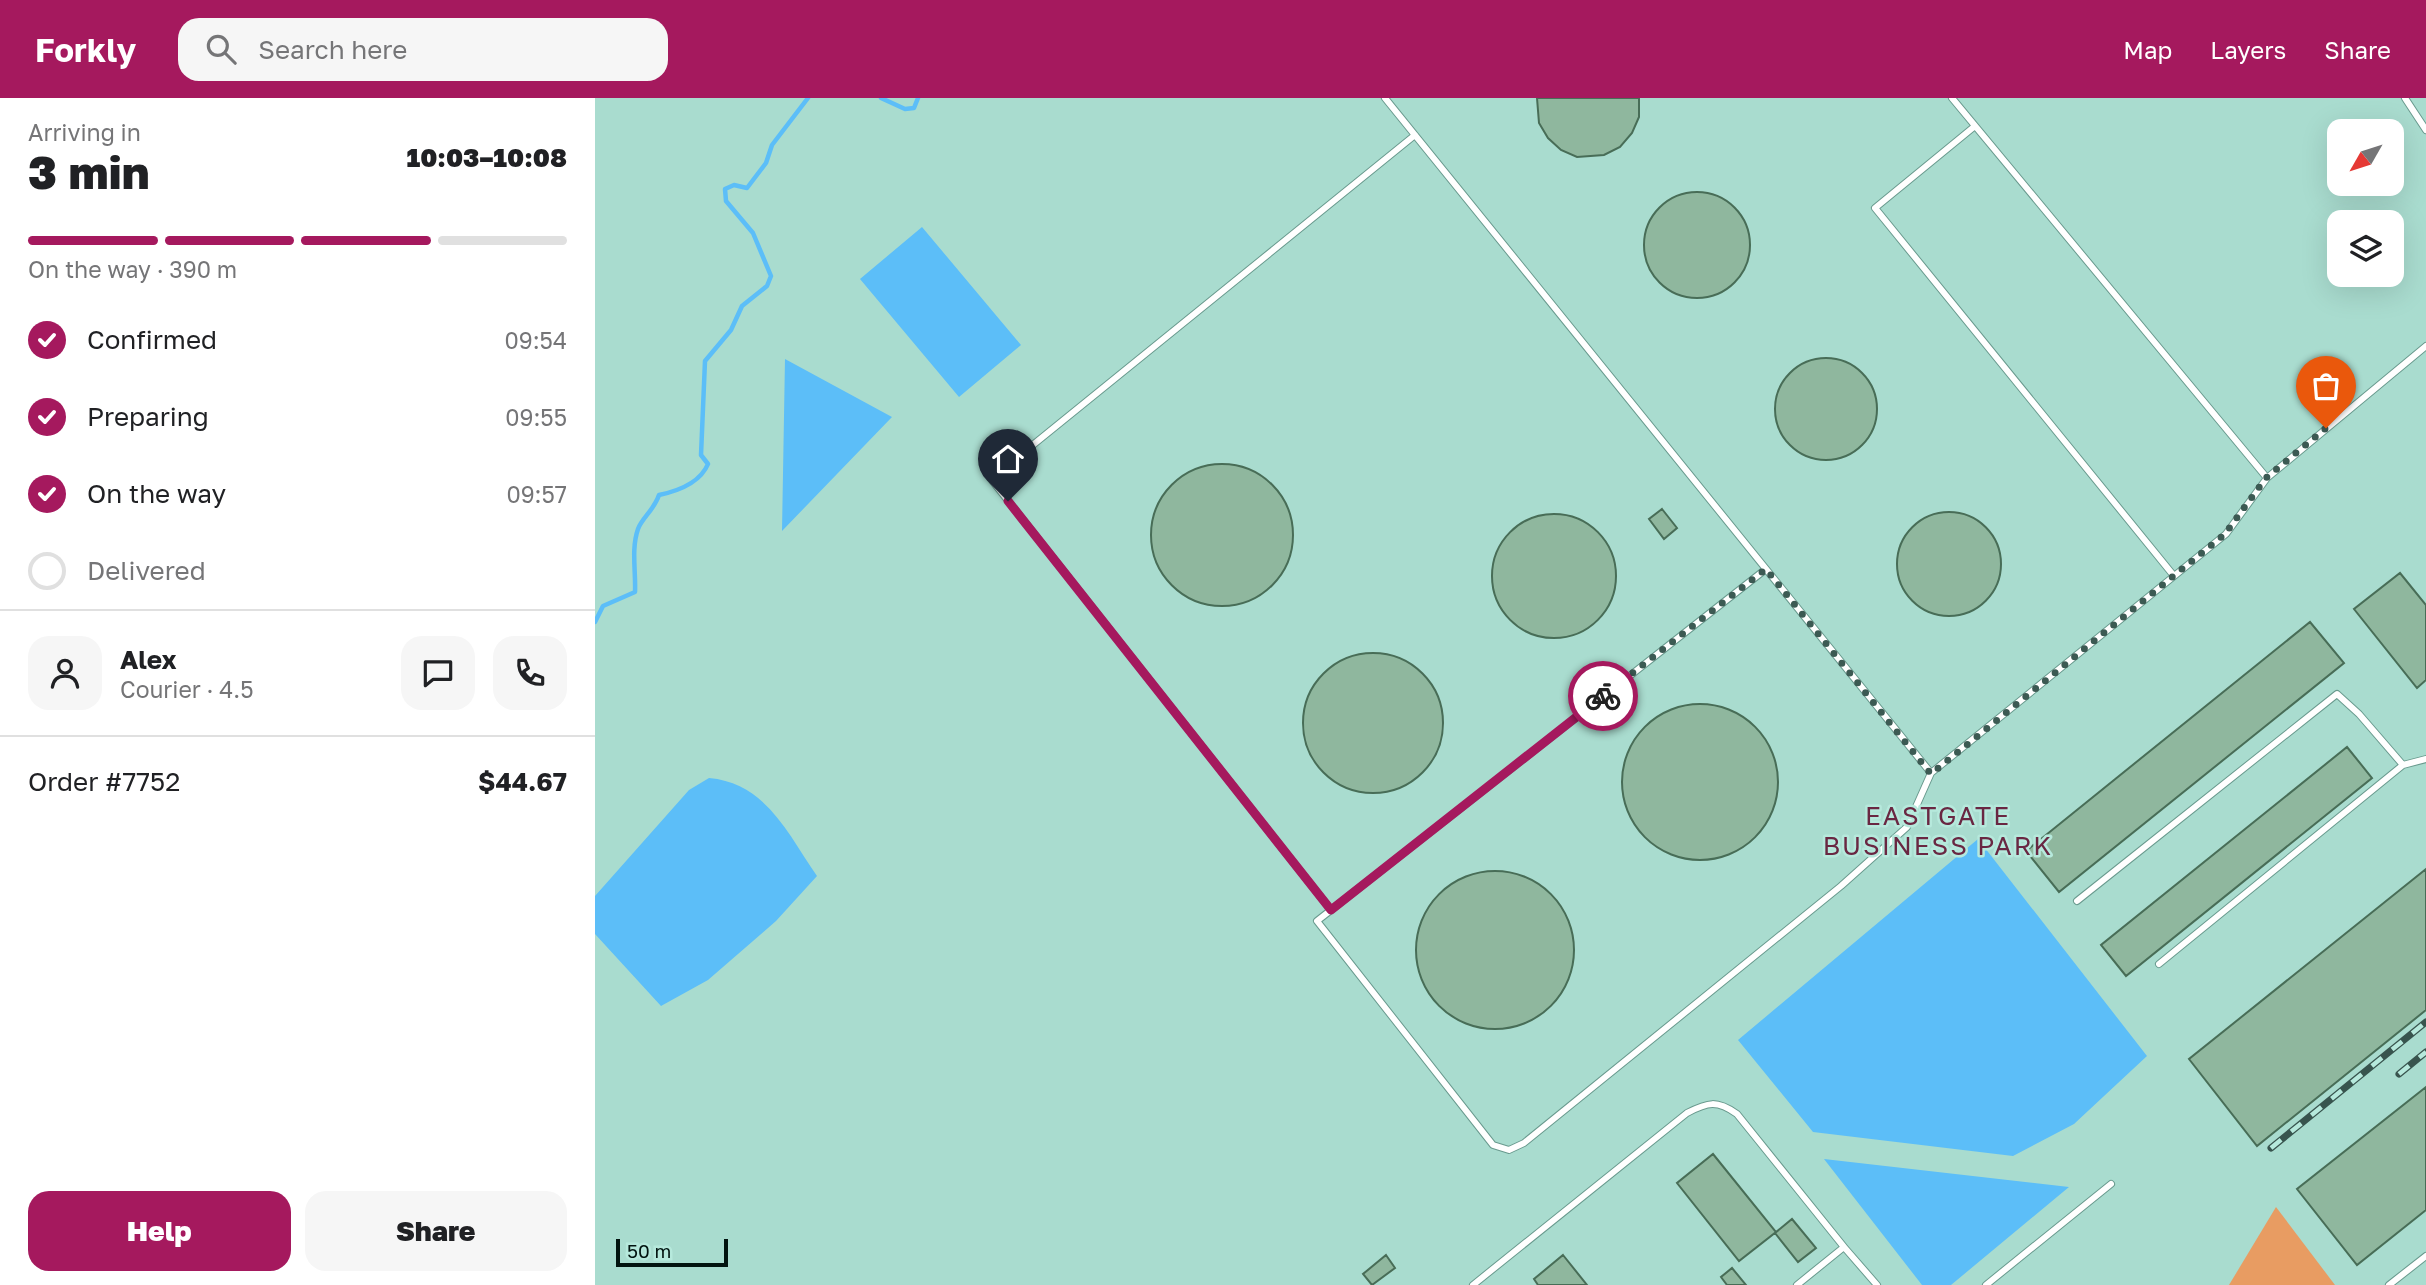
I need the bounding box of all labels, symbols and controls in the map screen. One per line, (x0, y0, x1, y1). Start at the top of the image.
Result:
search box (178, 18, 668, 81)
text: Forkly (35, 30, 136, 69)
icon: search (202, 30, 240, 68)
text: Search here (258, 34, 407, 65)
text: Map (2123, 35, 2172, 64)
text: Layers (2210, 35, 2286, 64)
text: Share (2324, 35, 2391, 64)
text: Arriving in (28, 118, 141, 146)
north arrow (2327, 119, 2405, 196)
map controls (2327, 119, 2404, 287)
text: 10:03–10:08 (406, 142, 567, 173)
text: 3 min (28, 144, 150, 199)
button: layers (2327, 210, 2404, 287)
text: On the way · 390 m (28, 255, 237, 283)
icon: check (28, 321, 66, 359)
text: Confirmed (87, 324, 217, 355)
text: 09:54 (505, 326, 567, 354)
pin (2296, 356, 2356, 428)
icon: bag (2307, 367, 2345, 405)
icon: check (28, 398, 66, 436)
text: Preparing (87, 401, 209, 432)
text: 09:55 (505, 403, 567, 431)
pin (978, 429, 1038, 501)
icon: home (989, 440, 1027, 478)
icon: check (28, 475, 66, 513)
text: On the way (87, 478, 226, 509)
text: 09:57 (506, 480, 567, 508)
text: Delivered (87, 555, 206, 586)
button: person (28, 636, 102, 710)
button: chat (401, 636, 475, 710)
button: phone (493, 636, 567, 710)
text: Alex (120, 644, 177, 675)
courier (1568, 661, 1638, 731)
text: Courier · 4.5 (120, 675, 253, 703)
icon: bike (1584, 677, 1622, 715)
text: Order #7752 (28, 766, 180, 797)
text: $44.67 (478, 766, 567, 797)
district label: EASTGATE BUSINESS PARK (1823, 800, 2053, 861)
button: Help (28, 1191, 291, 1271)
button: Share (305, 1191, 567, 1271)
scale bar (616, 1236, 728, 1268)
text: 50 m (627, 1239, 671, 1262)

